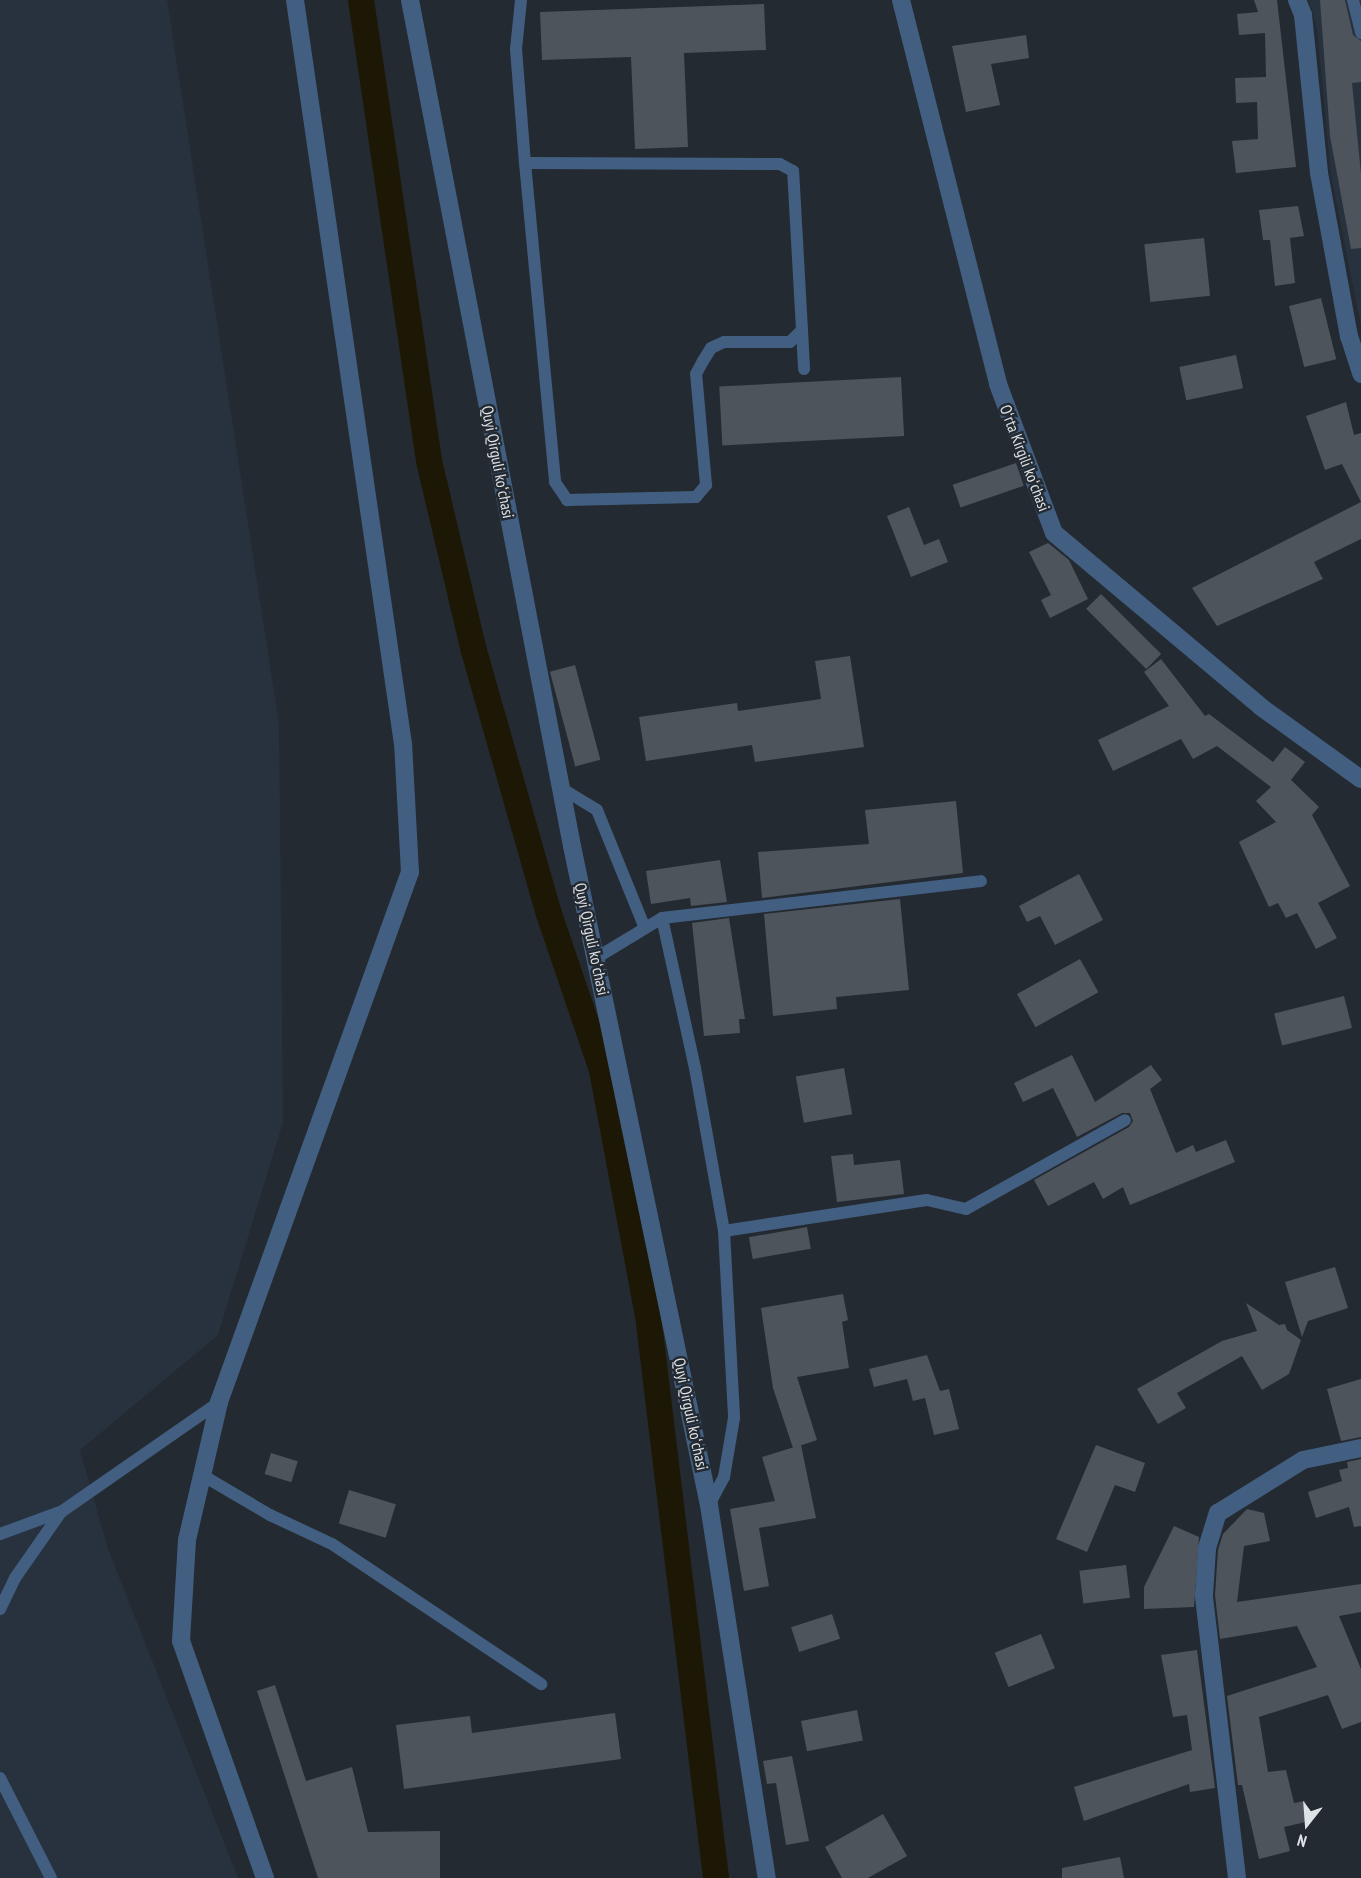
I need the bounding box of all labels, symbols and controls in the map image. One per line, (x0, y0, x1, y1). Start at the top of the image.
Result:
street label: Oʻrta Kirgili koʻchasi (996, 402, 1054, 514)
street label: Quyi Qirguli koʻchasi (478, 404, 518, 520)
street label: Quyi Qirguli koʻchasi (571, 881, 613, 997)
street label: Quyi Qirguli koʻchasi (670, 1356, 712, 1472)
north arrow (1277, 1794, 1337, 1854)
text: N (1295, 1830, 1309, 1852)

